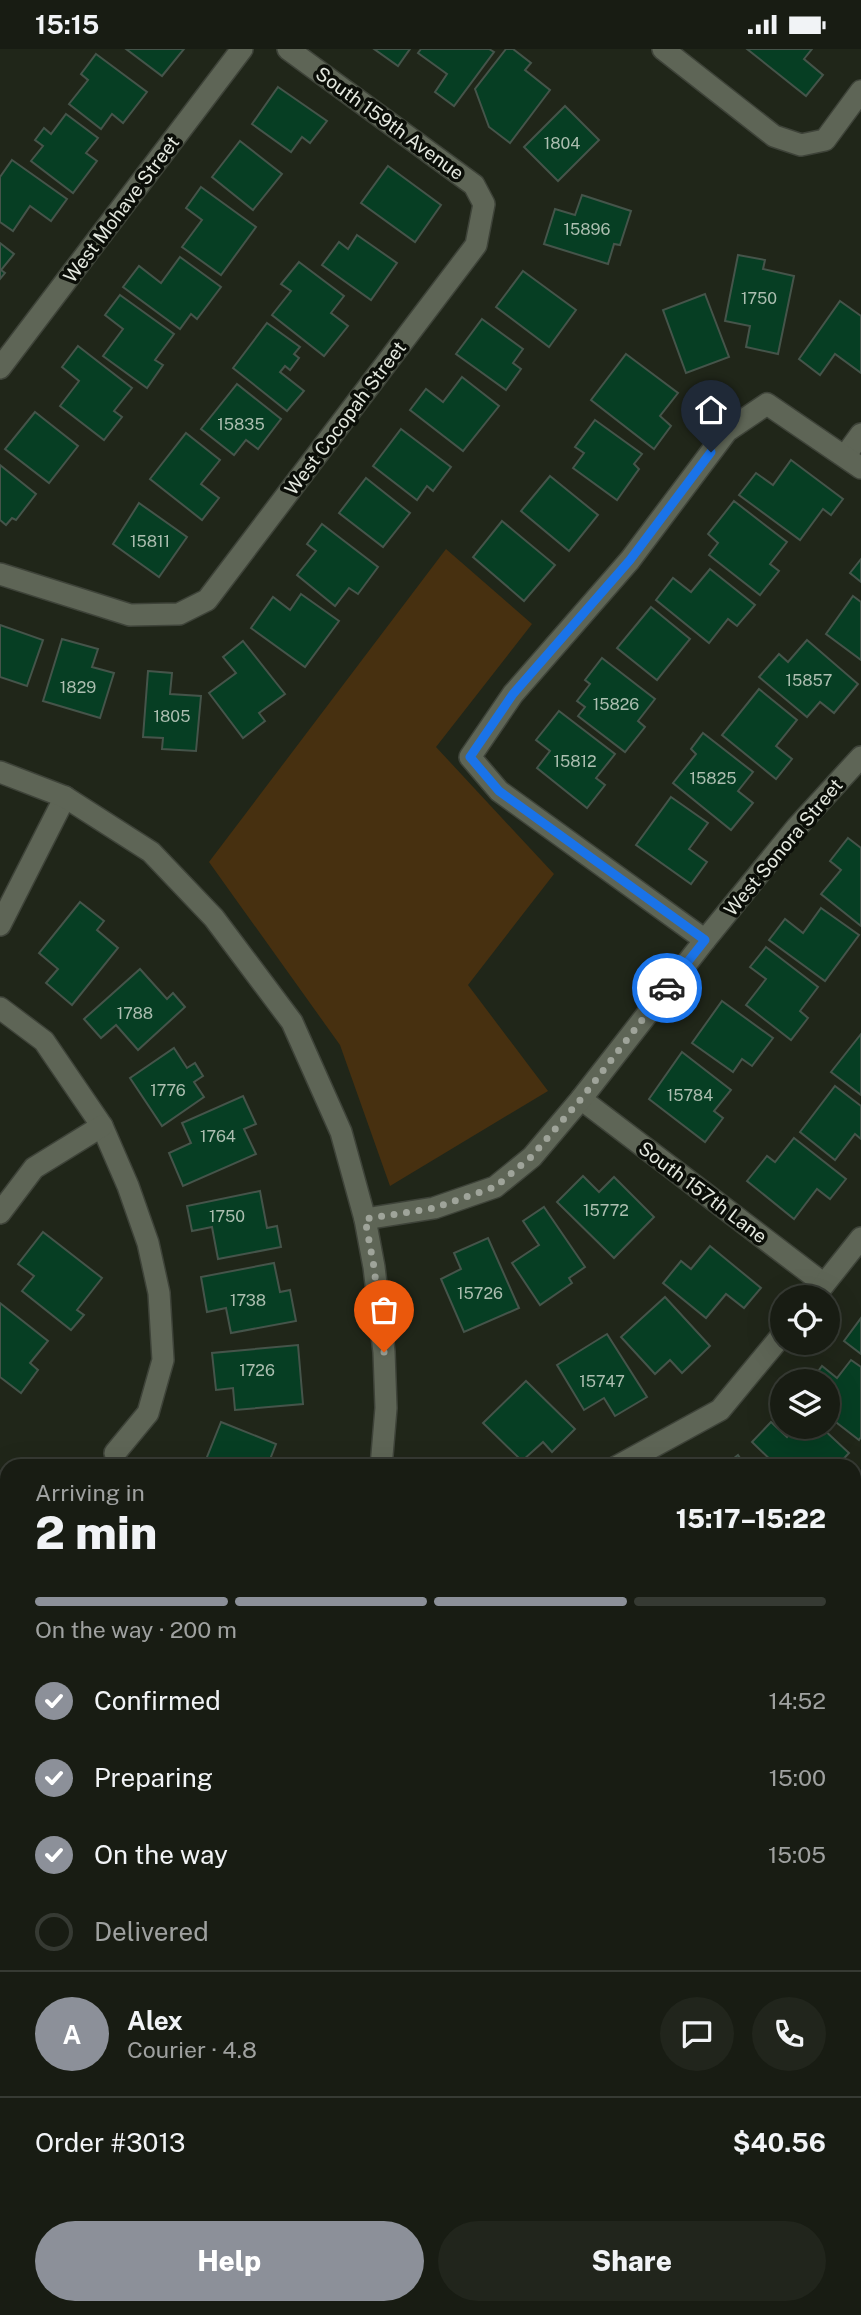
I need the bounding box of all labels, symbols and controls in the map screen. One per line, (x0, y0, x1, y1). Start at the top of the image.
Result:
text: 15:15 (35, 9, 99, 40)
street label: South 159th Avenue (312, 62, 468, 184)
street label: West Mohave Street (59, 131, 183, 287)
house number: 1804 (544, 134, 580, 153)
house number: 15896 (564, 220, 610, 239)
house number: 1750 (741, 289, 777, 308)
street label: West Cocopah Street (280, 337, 410, 499)
pin (681, 380, 741, 452)
icon: home (692, 391, 730, 429)
house number: 15835 (217, 415, 265, 434)
house number: 15811 (130, 532, 170, 551)
house number: 15857 (786, 671, 832, 690)
house number: 1829 (60, 678, 96, 697)
house number: 15826 (593, 695, 639, 714)
house number: 1805 (154, 707, 190, 726)
house number: 15812 (553, 752, 597, 771)
house number: 15825 (690, 769, 736, 788)
street label: West Sonora Street (719, 774, 847, 920)
courier (632, 953, 702, 1023)
icon: car (648, 969, 686, 1007)
house number: 1788 (117, 1004, 153, 1023)
house number: 1776 (150, 1081, 186, 1100)
house number: 15784 (667, 1086, 713, 1105)
house number: 1764 (200, 1127, 236, 1146)
street label: South 157th Lane (635, 1137, 771, 1247)
house number: 15772 (583, 1201, 629, 1220)
house number: 1750 (209, 1207, 245, 1226)
pin (354, 1280, 414, 1352)
house number: 15726 (457, 1284, 503, 1303)
map controls (770, 1285, 840, 1439)
button: locate (770, 1285, 840, 1355)
house number: 1738 (230, 1291, 266, 1310)
icon: bag (365, 1291, 403, 1329)
house number: 1726 (239, 1361, 275, 1380)
button: layers (770, 1369, 840, 1439)
house number: 15747 (579, 1372, 625, 1391)
text: Arriving in (35, 1479, 145, 1506)
text: 15:17–15:22 (676, 1503, 826, 1534)
text: 2 min (35, 1505, 157, 1559)
text: On the way · 200 m (35, 1616, 237, 1643)
icon: check (35, 1682, 73, 1720)
text: Confirmed (94, 1685, 221, 1716)
text: 14:52 (769, 1687, 826, 1714)
icon: check (35, 1759, 73, 1797)
text: Preparing (94, 1762, 213, 1793)
text: 15:00 (769, 1764, 826, 1791)
icon: check (35, 1836, 73, 1874)
text: On the way (94, 1839, 228, 1870)
text: 15:05 (768, 1841, 826, 1868)
text: Delivered (94, 1916, 209, 1947)
button: chat (660, 1997, 734, 2071)
button: phone (752, 1997, 826, 2071)
text: Alex (127, 2005, 183, 2036)
text: A (63, 2019, 81, 2050)
text: Courier · 4.8 (127, 2036, 257, 2063)
text: Order #3013 (35, 2127, 185, 2158)
text: $40.56 (733, 2127, 826, 2158)
button: Help (35, 2221, 424, 2301)
button: Share (438, 2221, 826, 2301)

